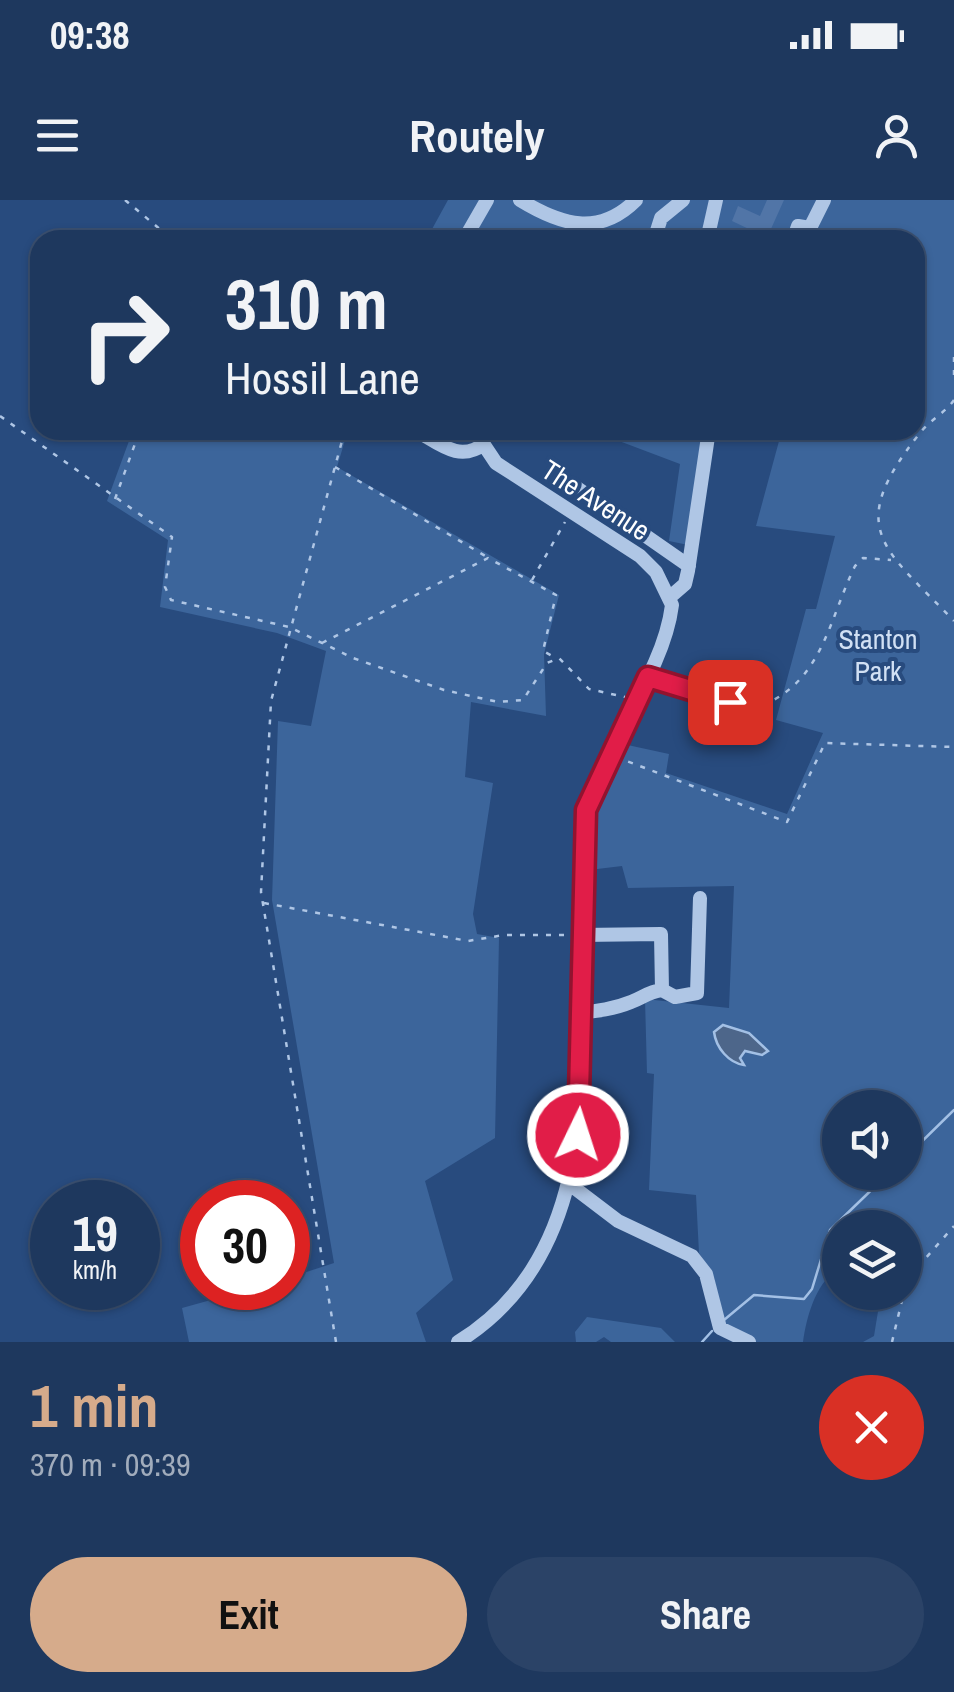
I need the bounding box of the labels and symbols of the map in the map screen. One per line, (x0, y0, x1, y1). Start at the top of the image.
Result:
street label: The Avenue (534, 451, 658, 549)
park label: Stanton Park (838, 620, 918, 690)
pin (688, 660, 773, 745)
position arrow (526, 1083, 630, 1187)
speed limit sign: 30 (180, 1180, 310, 1310)

